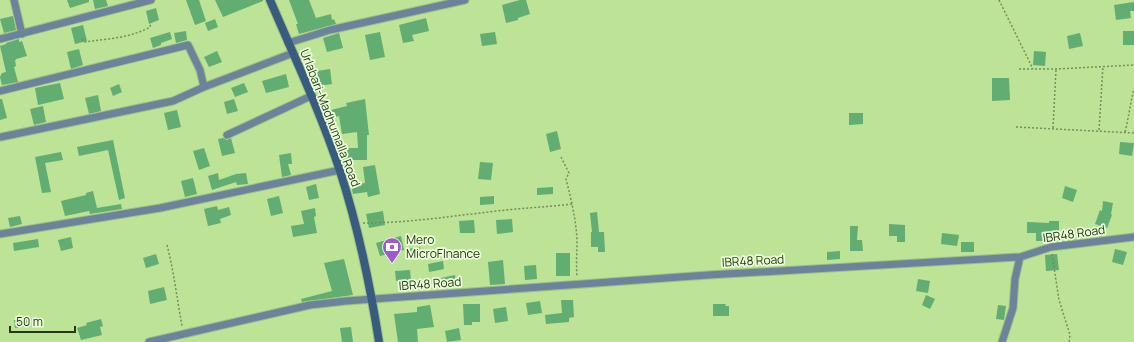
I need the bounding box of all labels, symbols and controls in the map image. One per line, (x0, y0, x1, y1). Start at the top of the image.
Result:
street label: Urlabari-Madhumalla Road (296, 47, 365, 189)
street label: IBR48 Road (1042, 221, 1106, 246)
place label: Mero MicroFInance (406, 231, 480, 262)
bank icon: Mero MicroFInance (381, 236, 403, 264)
street label: IBR48 Road (721, 250, 785, 271)
street label: IBR48 Road (398, 273, 462, 294)
scale bar (10, 308, 75, 334)
text: 50 m (16, 313, 43, 330)

